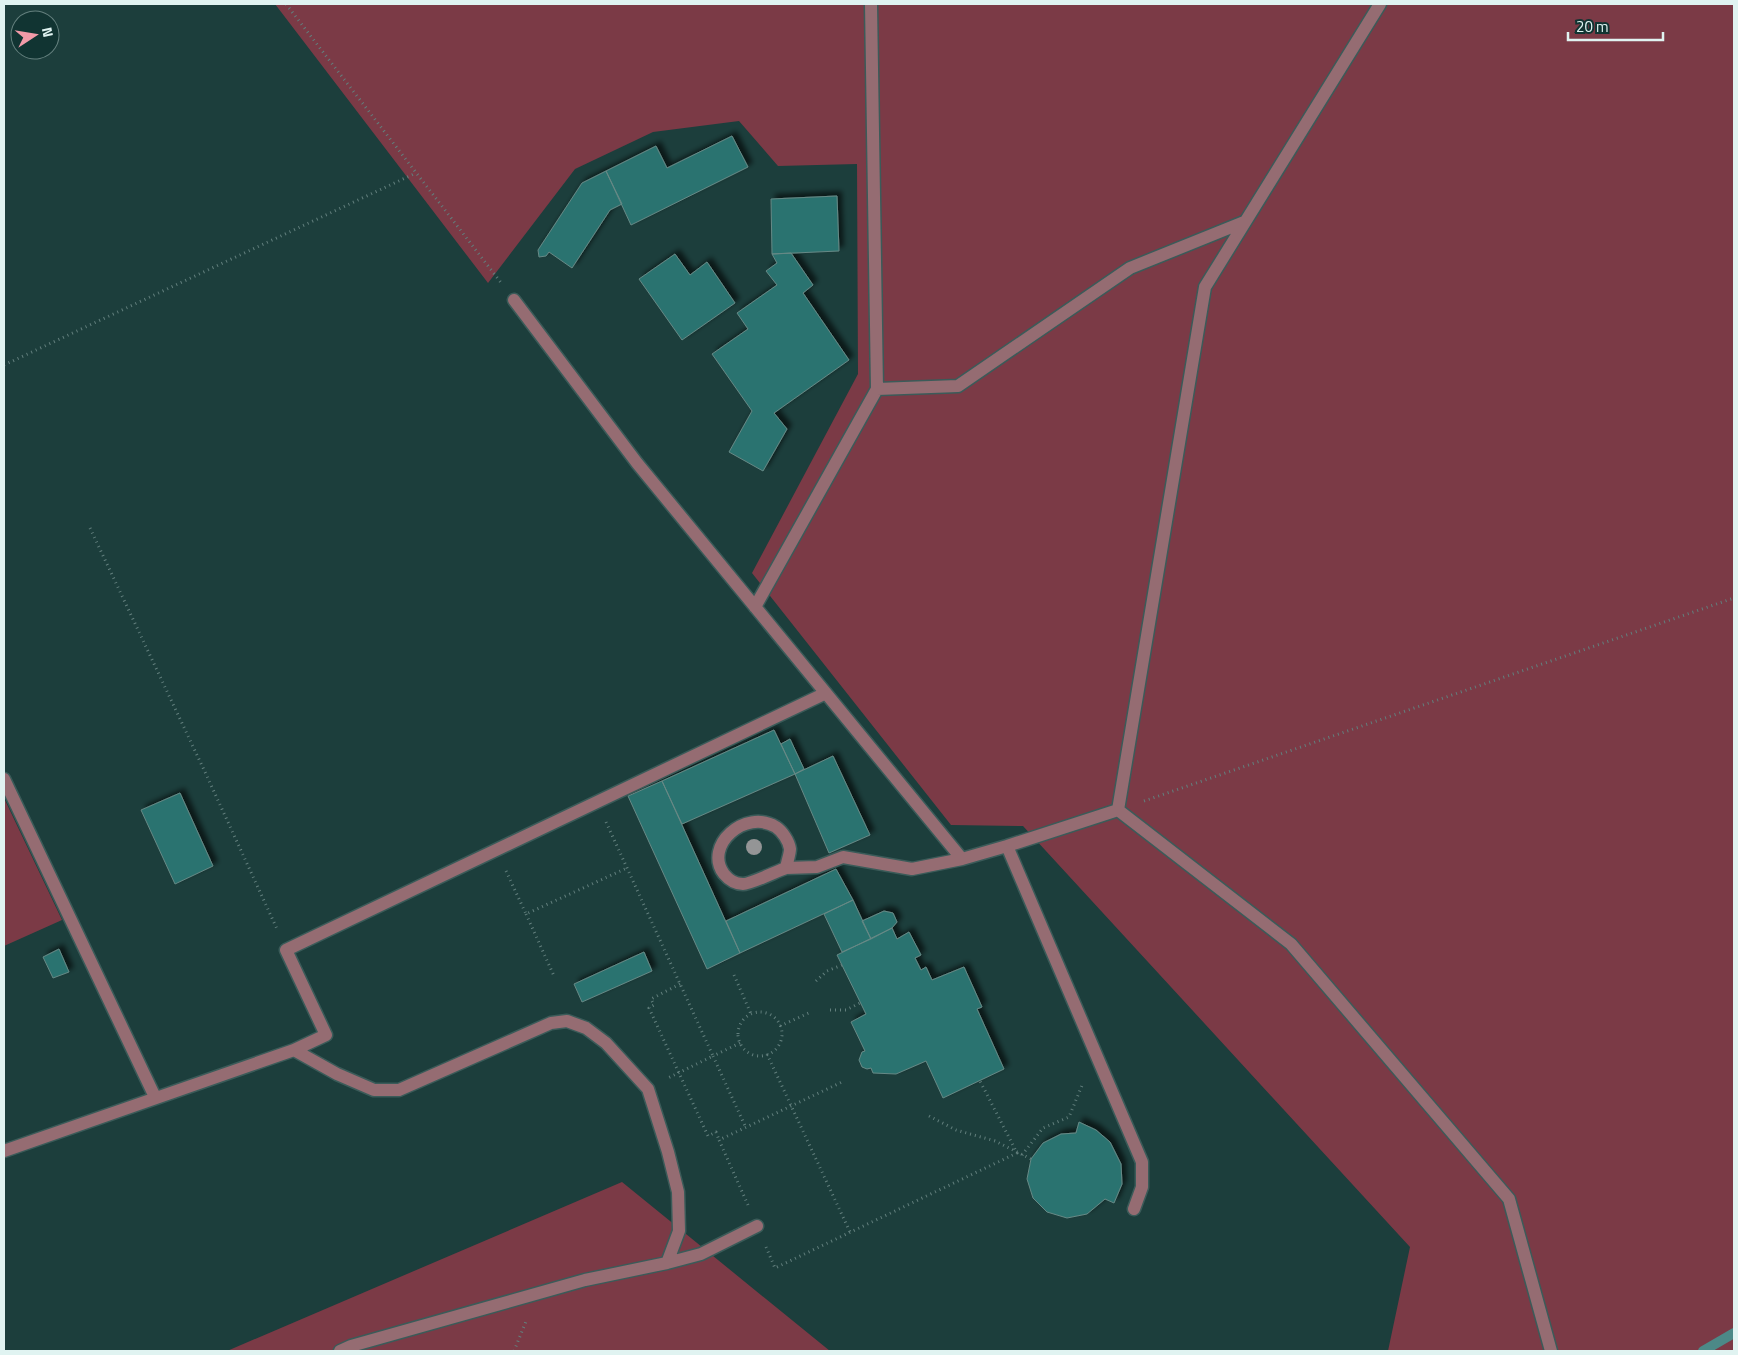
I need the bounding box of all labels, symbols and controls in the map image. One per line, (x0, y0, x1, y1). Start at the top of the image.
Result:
north arrow (10, 10, 60, 60)
scale bar (1568, 10, 1663, 42)
text: 20 m (1576, 15, 1609, 38)
text: N (37, 25, 59, 39)

